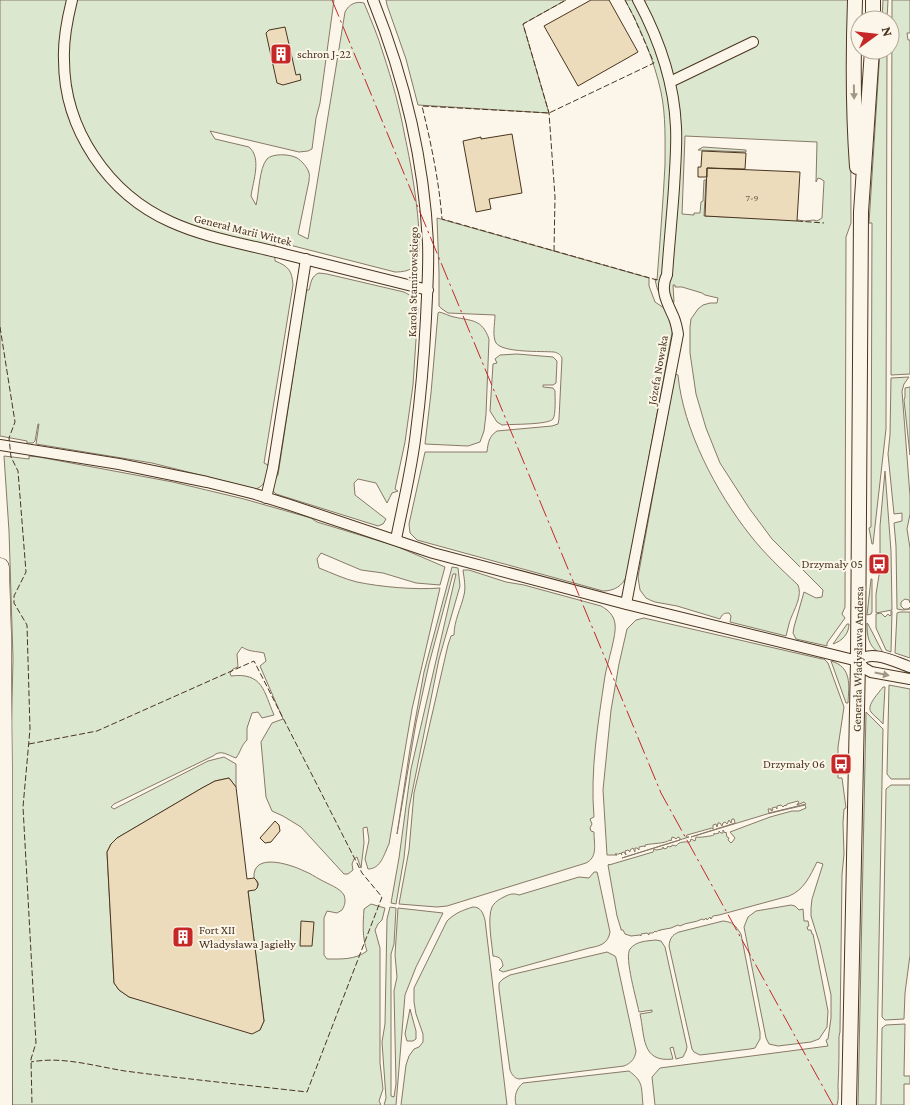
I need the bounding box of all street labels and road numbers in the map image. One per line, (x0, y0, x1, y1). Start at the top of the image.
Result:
street label: Generał Marii Wittek (192, 211, 294, 249)
street label: Karola Stamirowskiego (405, 227, 421, 337)
street label: Józefa Nowaka (645, 334, 671, 407)
street label: Generała Władysława Andersa (850, 586, 866, 732)

